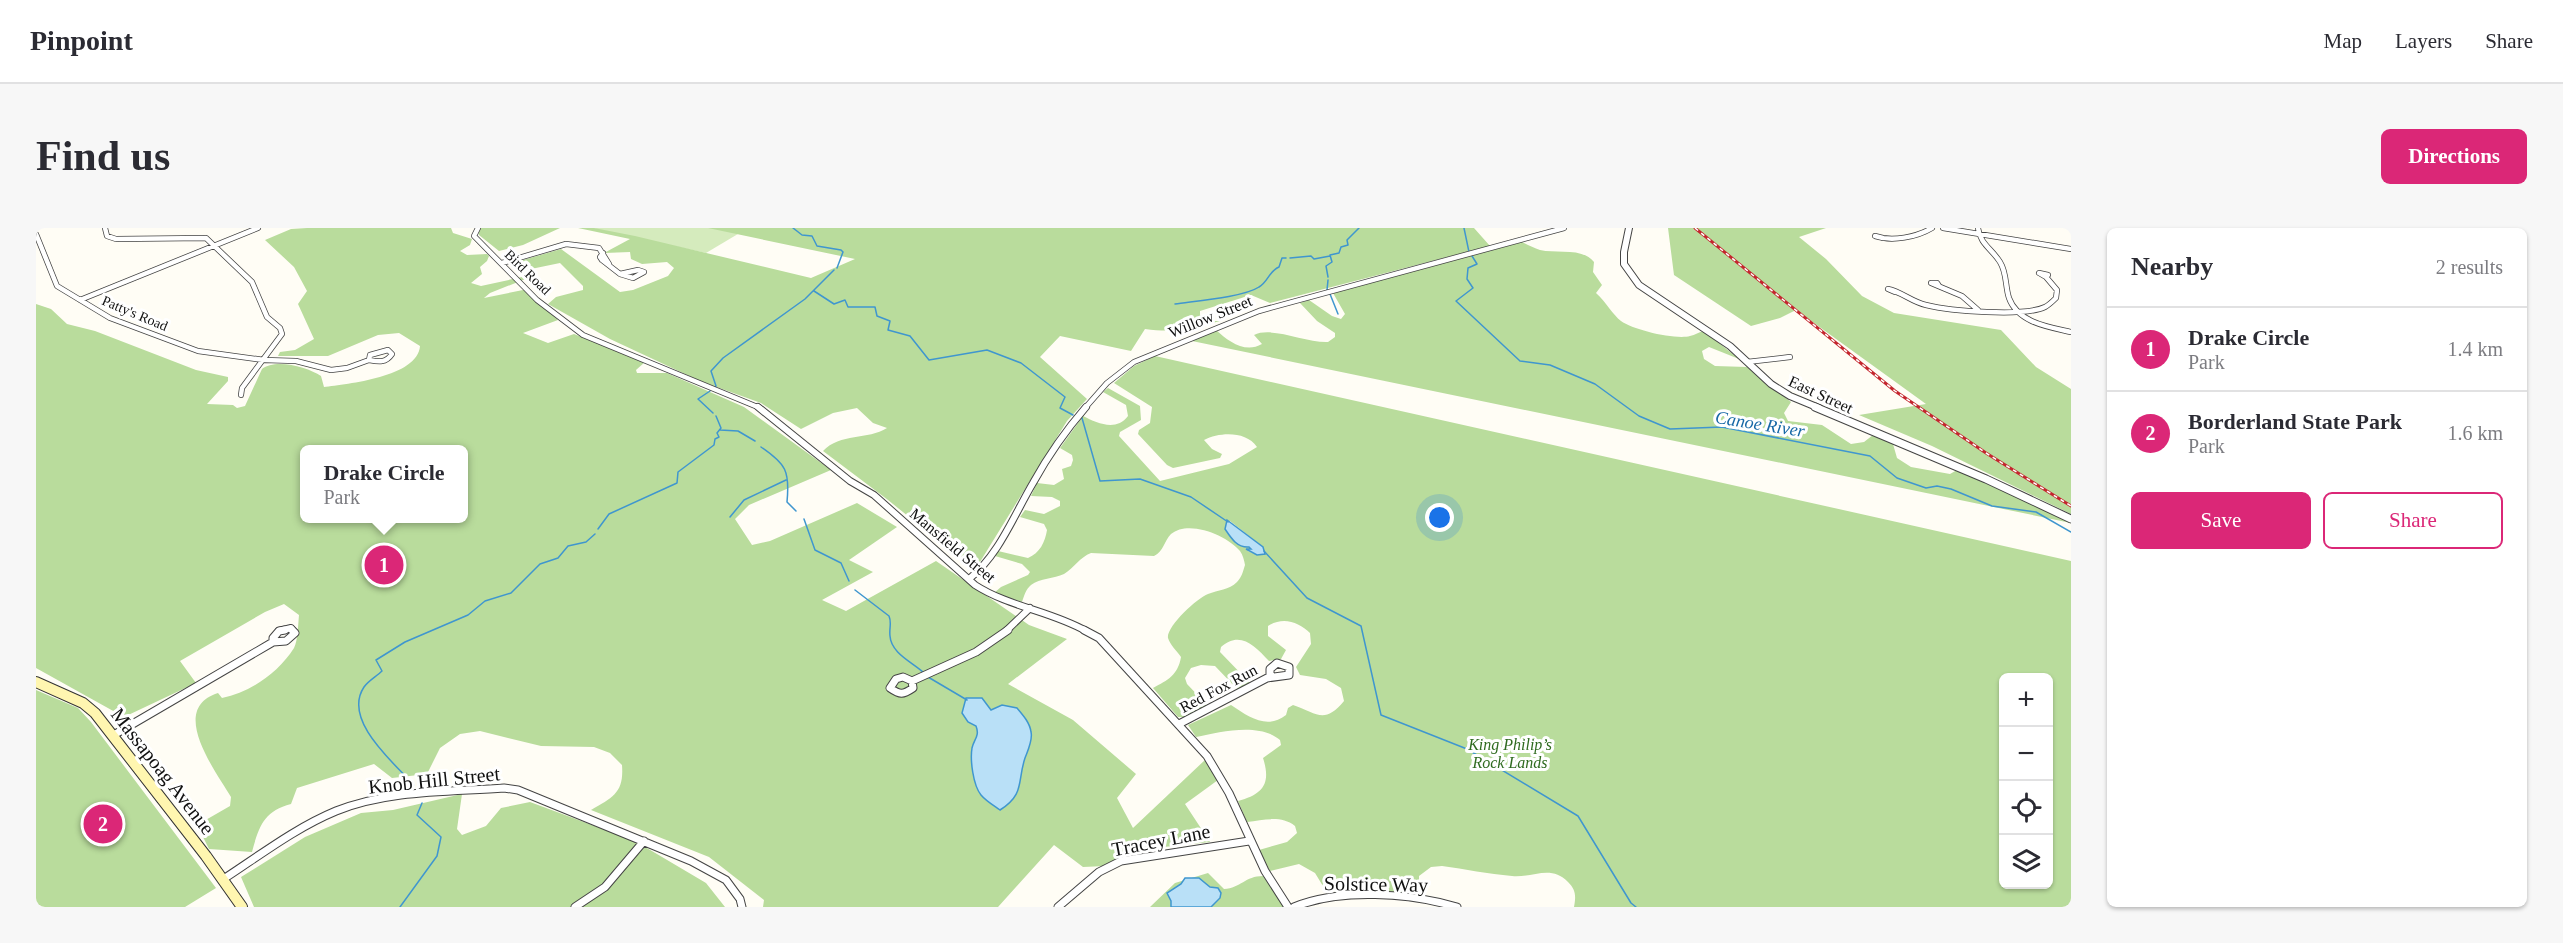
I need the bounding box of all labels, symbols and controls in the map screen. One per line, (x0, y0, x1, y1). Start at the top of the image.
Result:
text: Pinpoint (30, 25, 133, 56)
text: Map (2324, 29, 2362, 53)
text: Layers (2395, 29, 2452, 53)
text: Share (2485, 29, 2533, 53)
button: Directions (2381, 129, 2527, 184)
text: Find us (36, 133, 170, 179)
street label: Bird Road (502, 247, 554, 298)
text: Nearby (2131, 252, 2213, 281)
text: 2 results (2436, 256, 2503, 278)
street label: Willow Street (1166, 292, 1255, 341)
street label: Patty's Road (100, 293, 170, 334)
text: Drake Circle (2188, 325, 2309, 350)
text: 1 (2146, 338, 2156, 360)
text: 1.4 km (2447, 338, 2503, 360)
text: Park (2188, 351, 2225, 373)
street label: East Street (1786, 372, 1856, 417)
water label: Canoe River (1714, 407, 1807, 441)
text: Borderland State Park (2188, 409, 2402, 434)
text: 2 (2146, 422, 2156, 444)
text: 1.6 km (2447, 422, 2503, 444)
text: Park (2188, 435, 2225, 457)
popup (300, 445, 468, 523)
text: Drake Circle (323, 460, 445, 485)
text: Park (323, 486, 360, 508)
button: Save (2131, 492, 2311, 549)
button: Share (2323, 492, 2503, 549)
your location (1425, 503, 1454, 532)
street label: Mansfield Street (907, 505, 999, 586)
pin: 1 (364, 542, 404, 588)
street label: Red Fox Run (1177, 661, 1260, 716)
map controls (1999, 673, 2053, 889)
button: + (1999, 673, 2053, 727)
street label: Massapoag Avenue (106, 703, 219, 839)
button: − (1999, 727, 2053, 781)
park label: King Philip’s Rock Lands (1467, 736, 1552, 771)
street label: Knob Hill Street (367, 762, 501, 798)
button: locate (1999, 781, 2053, 835)
pin: 2 (84, 802, 122, 846)
street label: Tracey Lane (1110, 820, 1212, 861)
button: layers (1999, 835, 2053, 889)
street label: Solstice Way (1324, 872, 1428, 897)

